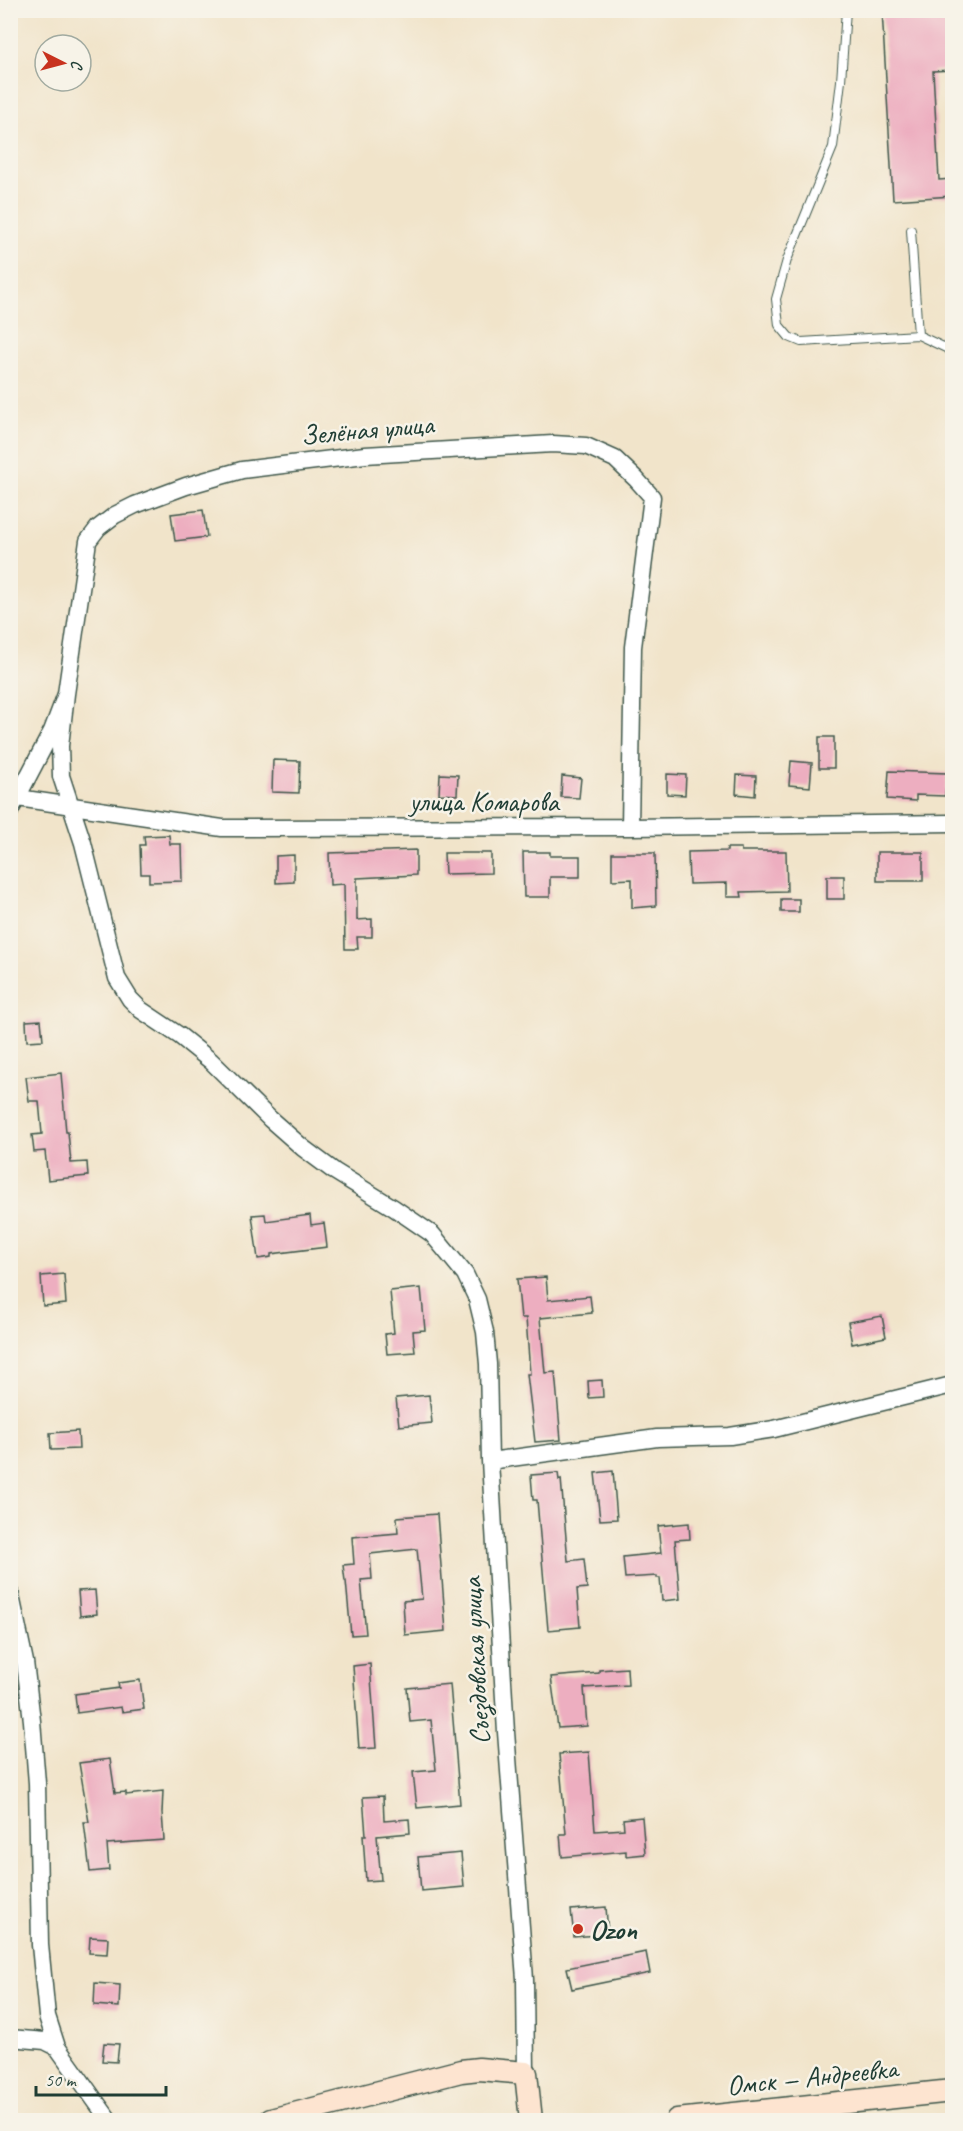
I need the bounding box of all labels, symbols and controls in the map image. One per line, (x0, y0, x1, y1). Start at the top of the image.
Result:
north arrow (33, 33, 93, 93)
text: С (66, 60, 87, 72)
street label: Зелёная улица (299, 406, 437, 453)
street label: улица Комарова (407, 784, 561, 819)
street label: Съездовская улица (454, 1575, 498, 1746)
place label: Ozon (590, 1912, 638, 1947)
marker: Ozon (571, 1922, 585, 1936)
street label: Омск — Андреевка (725, 2050, 902, 2103)
scale bar (36, 2059, 166, 2097)
text: 50 m (45, 2069, 78, 2091)

